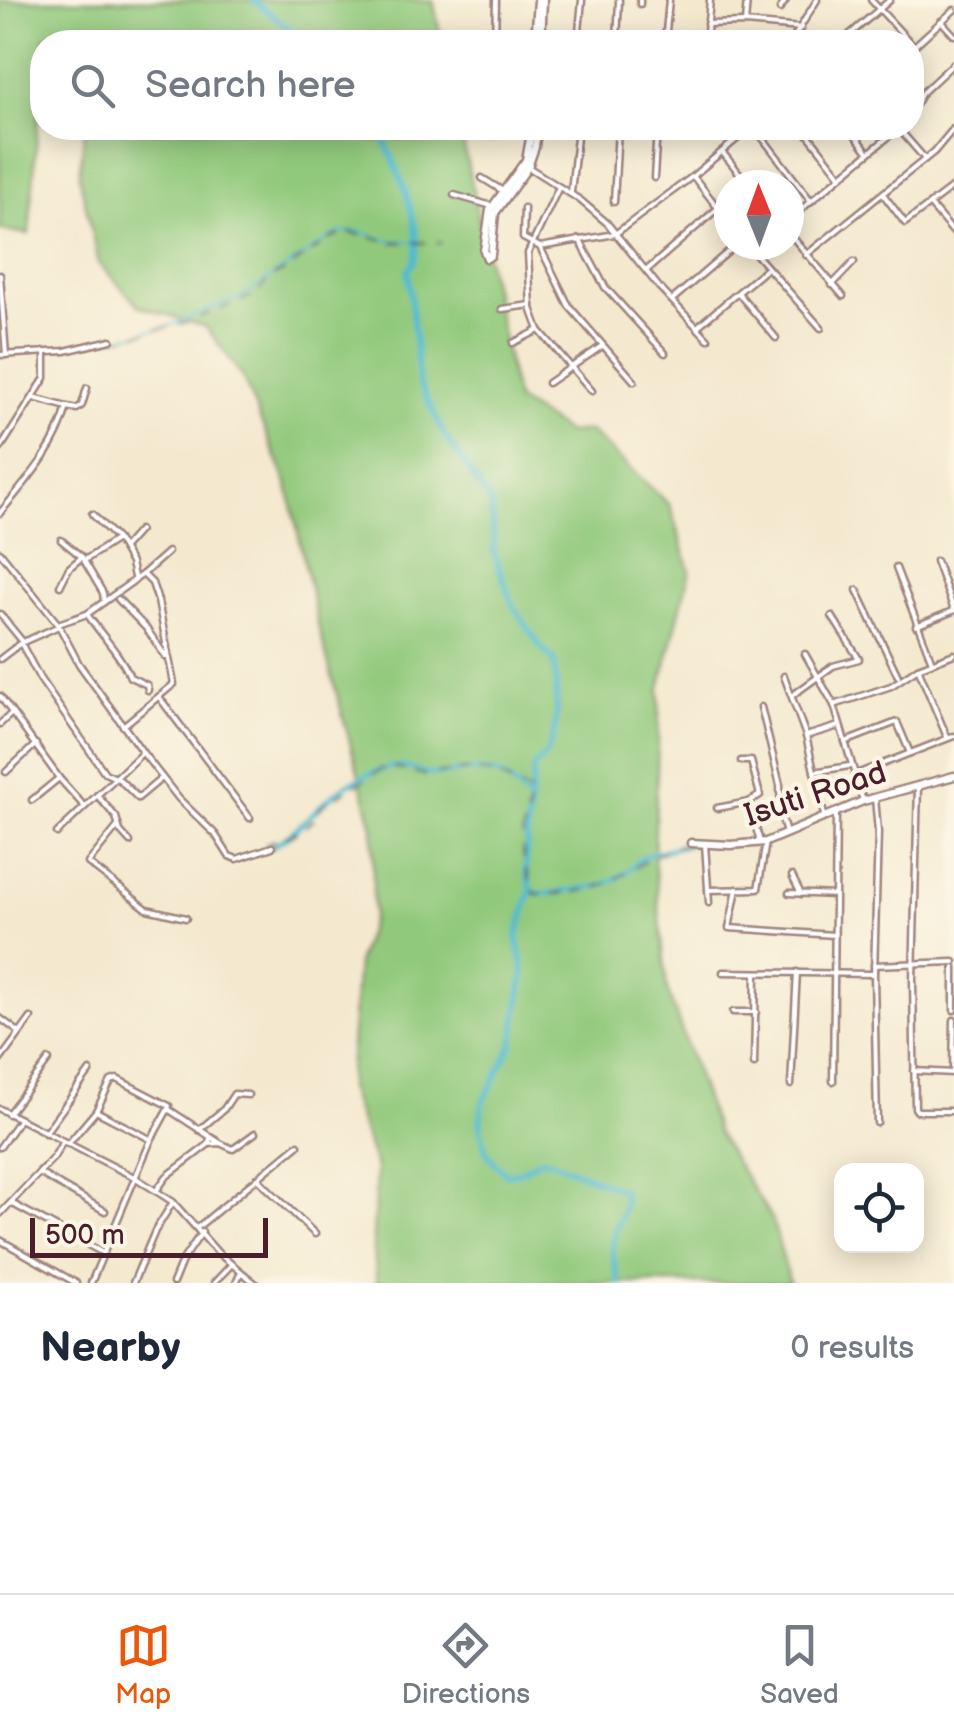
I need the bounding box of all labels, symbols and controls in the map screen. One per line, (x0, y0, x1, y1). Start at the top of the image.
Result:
search box (30, 30, 924, 140)
icon: search (65, 58, 120, 113)
text: Search here (145, 63, 356, 108)
north arrow (714, 170, 804, 260)
street label: Isuti Road (740, 753, 891, 836)
map controls (834, 1163, 924, 1253)
button: locate (834, 1163, 924, 1253)
scale bar (30, 1213, 268, 1258)
text: 500 m (45, 1219, 125, 1252)
text: Nearby (40, 1323, 180, 1374)
text: 0 results (791, 1329, 914, 1368)
tab: Map (115, 1618, 171, 1711)
tab: Directions (401, 1618, 530, 1711)
tab: Saved (760, 1618, 839, 1711)

